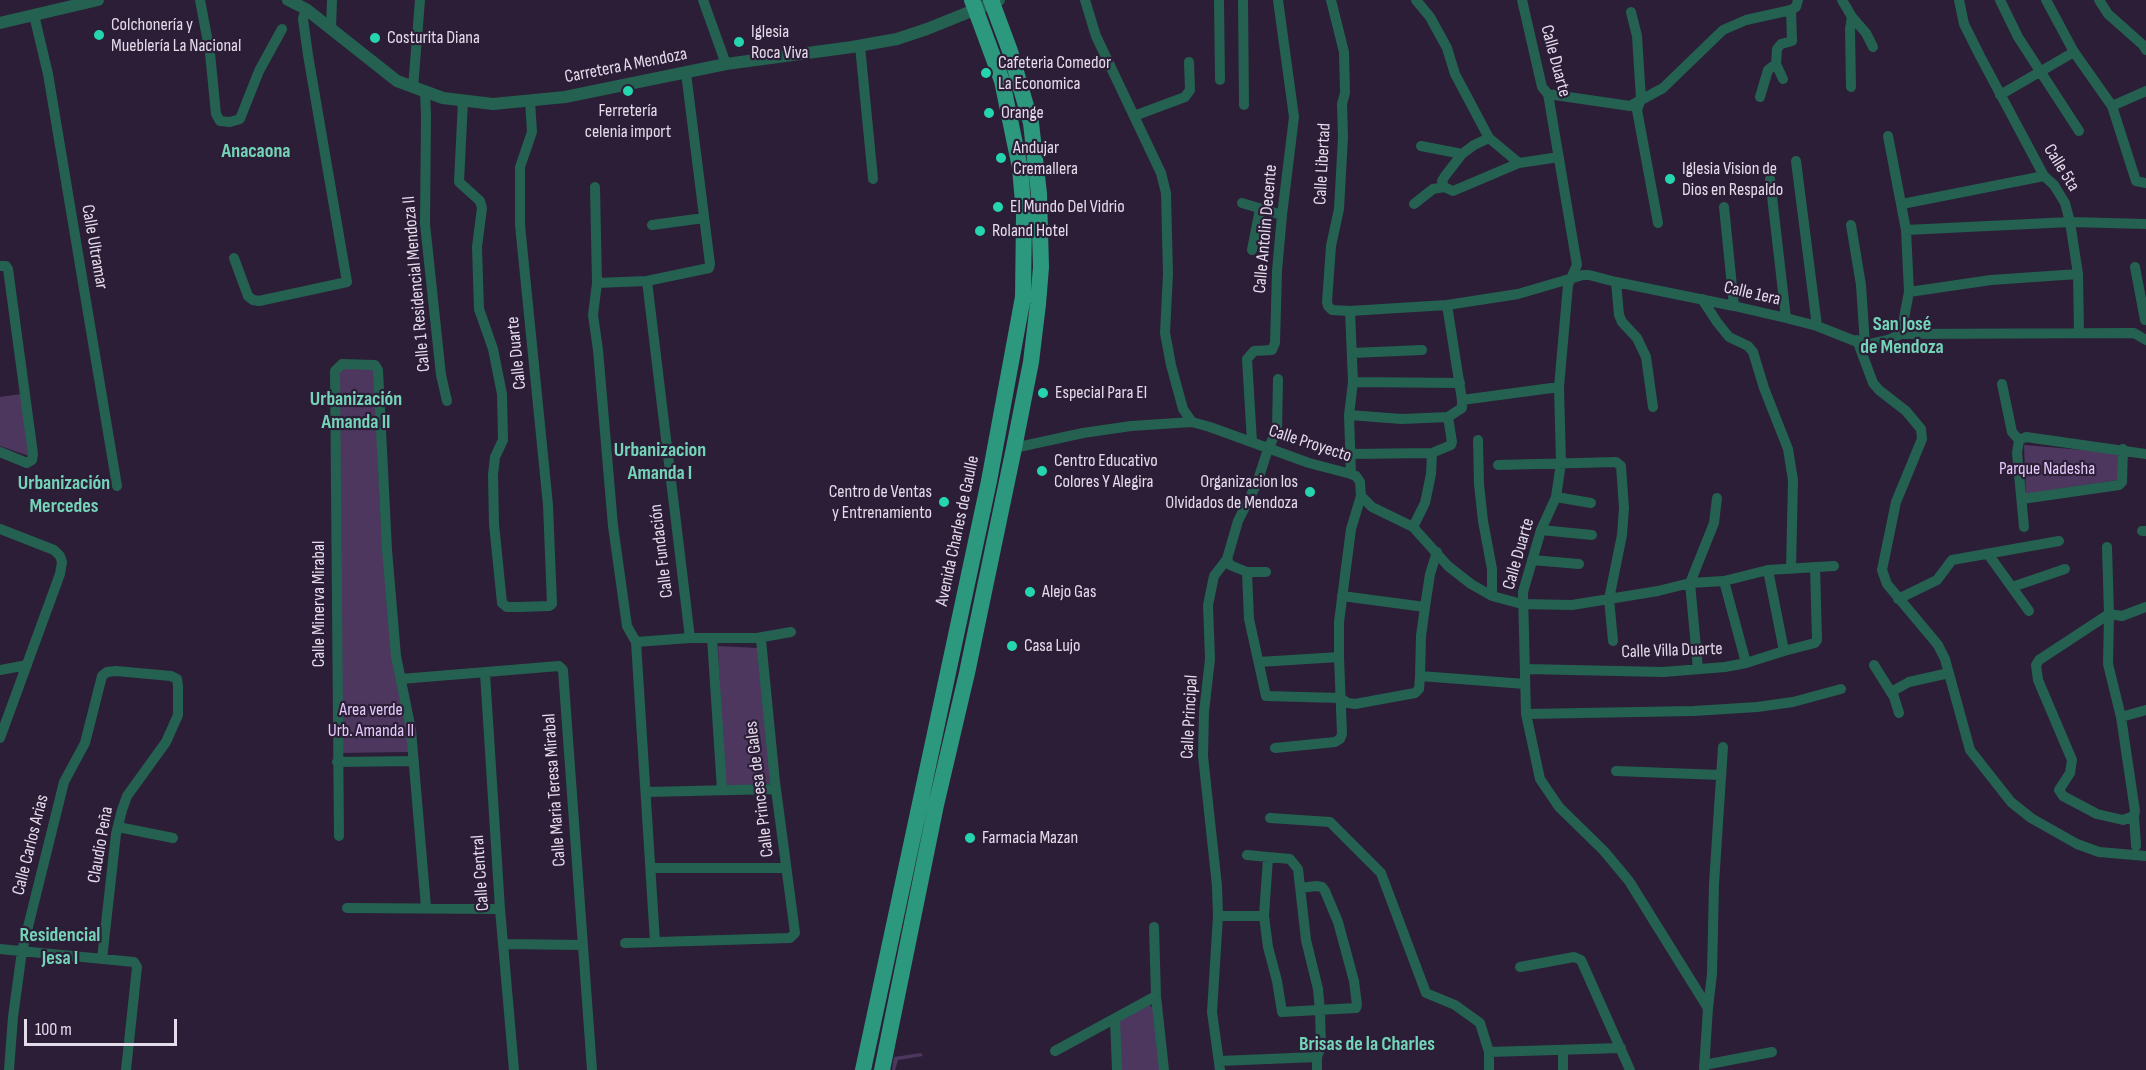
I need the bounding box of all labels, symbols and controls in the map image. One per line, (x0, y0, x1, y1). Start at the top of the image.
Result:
place label: Colchonería y Mueblería La Nacional (111, 14, 241, 57)
place label: Iglesia Roca Viva (751, 21, 808, 63)
street label: Calle Duarte (1535, 23, 1575, 99)
place label: Costurita Diana (387, 27, 480, 49)
marker: Colchonería y Mueblería La Nacional (92, 28, 106, 42)
marker: Costurita Diana (368, 31, 382, 45)
marker: Iglesia Roca Viva (732, 35, 746, 49)
street label: Carretera A Mendoza (563, 44, 689, 88)
place label: Cafeteria Comedor La Economica (998, 52, 1111, 94)
marker: Cafeteria Comedor La Economica (979, 66, 993, 80)
marker: Ferretería celenia import (621, 84, 635, 98)
place label: Ferretería celenia import (585, 100, 671, 142)
place label: Orange (1001, 102, 1044, 124)
marker: Orange (982, 106, 996, 120)
street label: Calle Libertad (1310, 122, 1336, 206)
place label: Andujar Cremallera (1013, 137, 1078, 180)
district label: Anacaona (221, 140, 291, 164)
street label: Calle 5ta (2038, 140, 2084, 196)
marker: Andujar Cremallera (994, 151, 1008, 165)
place label: Iglesia Vision de Dios en Respaldo (1682, 158, 1783, 201)
street label: Calle Antolin Decente (1250, 164, 1282, 294)
marker: Iglesia Vision de Dios en Respaldo (1663, 172, 1677, 186)
street label: Calle 1 Residencial Mendoza II (399, 195, 435, 373)
place label: El Mundo Del Vidrio (1010, 196, 1125, 218)
marker: El Mundo Del Vidrio (991, 200, 1005, 214)
street label: Calle Ultramar (76, 203, 112, 291)
place label: Roland Hotel (992, 220, 1068, 242)
marker: Roland Hotel (973, 224, 987, 238)
street label: Calle 1era (1722, 277, 1782, 311)
district label: San José de Mendoza (1860, 313, 1944, 360)
street label: Calle Duarte (502, 315, 532, 391)
place label: Especial Para El (1055, 382, 1147, 404)
marker: Especial Para El (1036, 386, 1050, 400)
district label: Urbanización Amanda II (310, 388, 402, 435)
street label: Calle Proyecto (1266, 420, 1354, 468)
district label: Urbanizacion Amanda I (614, 439, 706, 486)
place label: Centro Educativo Colores Y Alegira (1054, 450, 1158, 492)
street label: Avenida Charles de Gaulle (932, 454, 984, 608)
park label: Parque Nadesha (1999, 458, 2095, 480)
marker: Centro Educativo Colores Y Alegira (1035, 464, 1049, 478)
place label: Organizacion los Olvidados de Mendoza (1165, 471, 1298, 514)
district label: Urbanización Mercedes (18, 472, 110, 519)
place label: Centro de Ventas y Entrenamiento (829, 481, 932, 524)
marker: Organizacion los Olvidados de Mendoza (1303, 485, 1317, 499)
marker: Centro de Ventas y Entrenamiento (937, 495, 951, 509)
street label: Calle Fundación (646, 503, 678, 599)
street label: Calle Duarte (1498, 516, 1540, 592)
street label: Calle Minerva Mirabal (308, 541, 330, 667)
place label: Alejo Gas (1042, 581, 1096, 603)
marker: Alejo Gas (1023, 585, 1037, 599)
place label: Casa Lujo (1024, 635, 1080, 657)
street label: Calle Villa Duarte (1621, 638, 1723, 664)
marker: Casa Lujo (1005, 639, 1019, 653)
street label: Calle Principal (1177, 674, 1203, 760)
park label: Area verde Urb. Amanda II (328, 699, 414, 742)
street label: Calle Maria Teresa Mirabal (539, 713, 571, 867)
street label: Calle Princesa de Gales (741, 720, 779, 858)
street label: Calle Carlos Arias (8, 793, 54, 897)
street label: Claudio Peña (84, 805, 118, 885)
place label: Farmacia Mazan (982, 827, 1078, 849)
marker: Farmacia Mazan (963, 831, 977, 845)
street label: Calle Central (468, 834, 494, 912)
district label: Residencial Jesa I (20, 924, 100, 971)
scale bar (27, 1007, 180, 1045)
text: 100 m (35, 1019, 72, 1040)
district label: Brisas de la Charles (1299, 1033, 1435, 1057)

